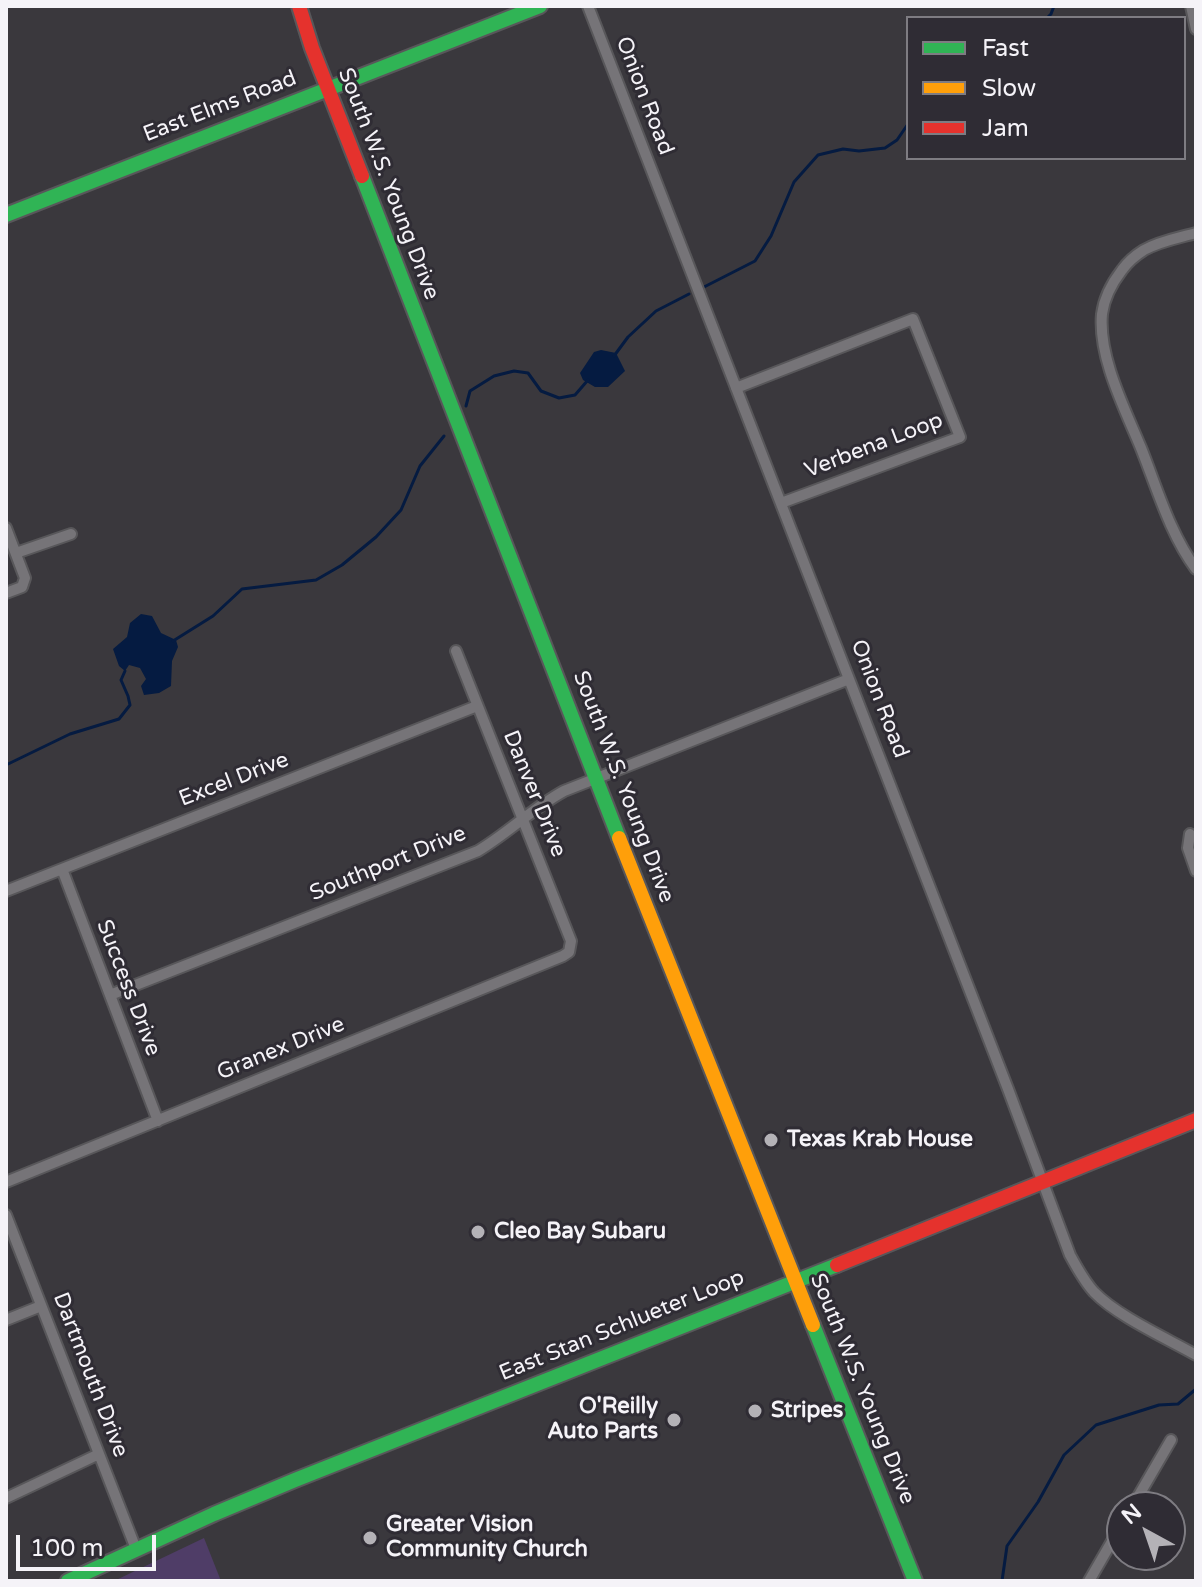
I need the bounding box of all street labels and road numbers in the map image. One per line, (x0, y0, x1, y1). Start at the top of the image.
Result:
street label: Onion Road (609, 33, 679, 159)
street label: South W.S. Young Drive (332, 64, 444, 304)
street label: East Elms Road (140, 66, 300, 148)
street label: Verbena Loop (801, 408, 947, 484)
street label: Onion Road (844, 636, 914, 762)
street label: South W.S. Young Drive (567, 667, 679, 907)
street label: Danver Drive (497, 727, 571, 861)
street label: Excel Drive (176, 747, 292, 813)
street label: Southport Drive (306, 821, 470, 907)
street label: Success Drive (90, 916, 166, 1060)
street label: Granex Drive (213, 1011, 349, 1087)
street label: East Stan Schlueter Loop (496, 1265, 748, 1387)
street label: South W.S. Young Drive (804, 1270, 920, 1508)
street label: Dartmouth Drive (46, 1289, 134, 1461)

